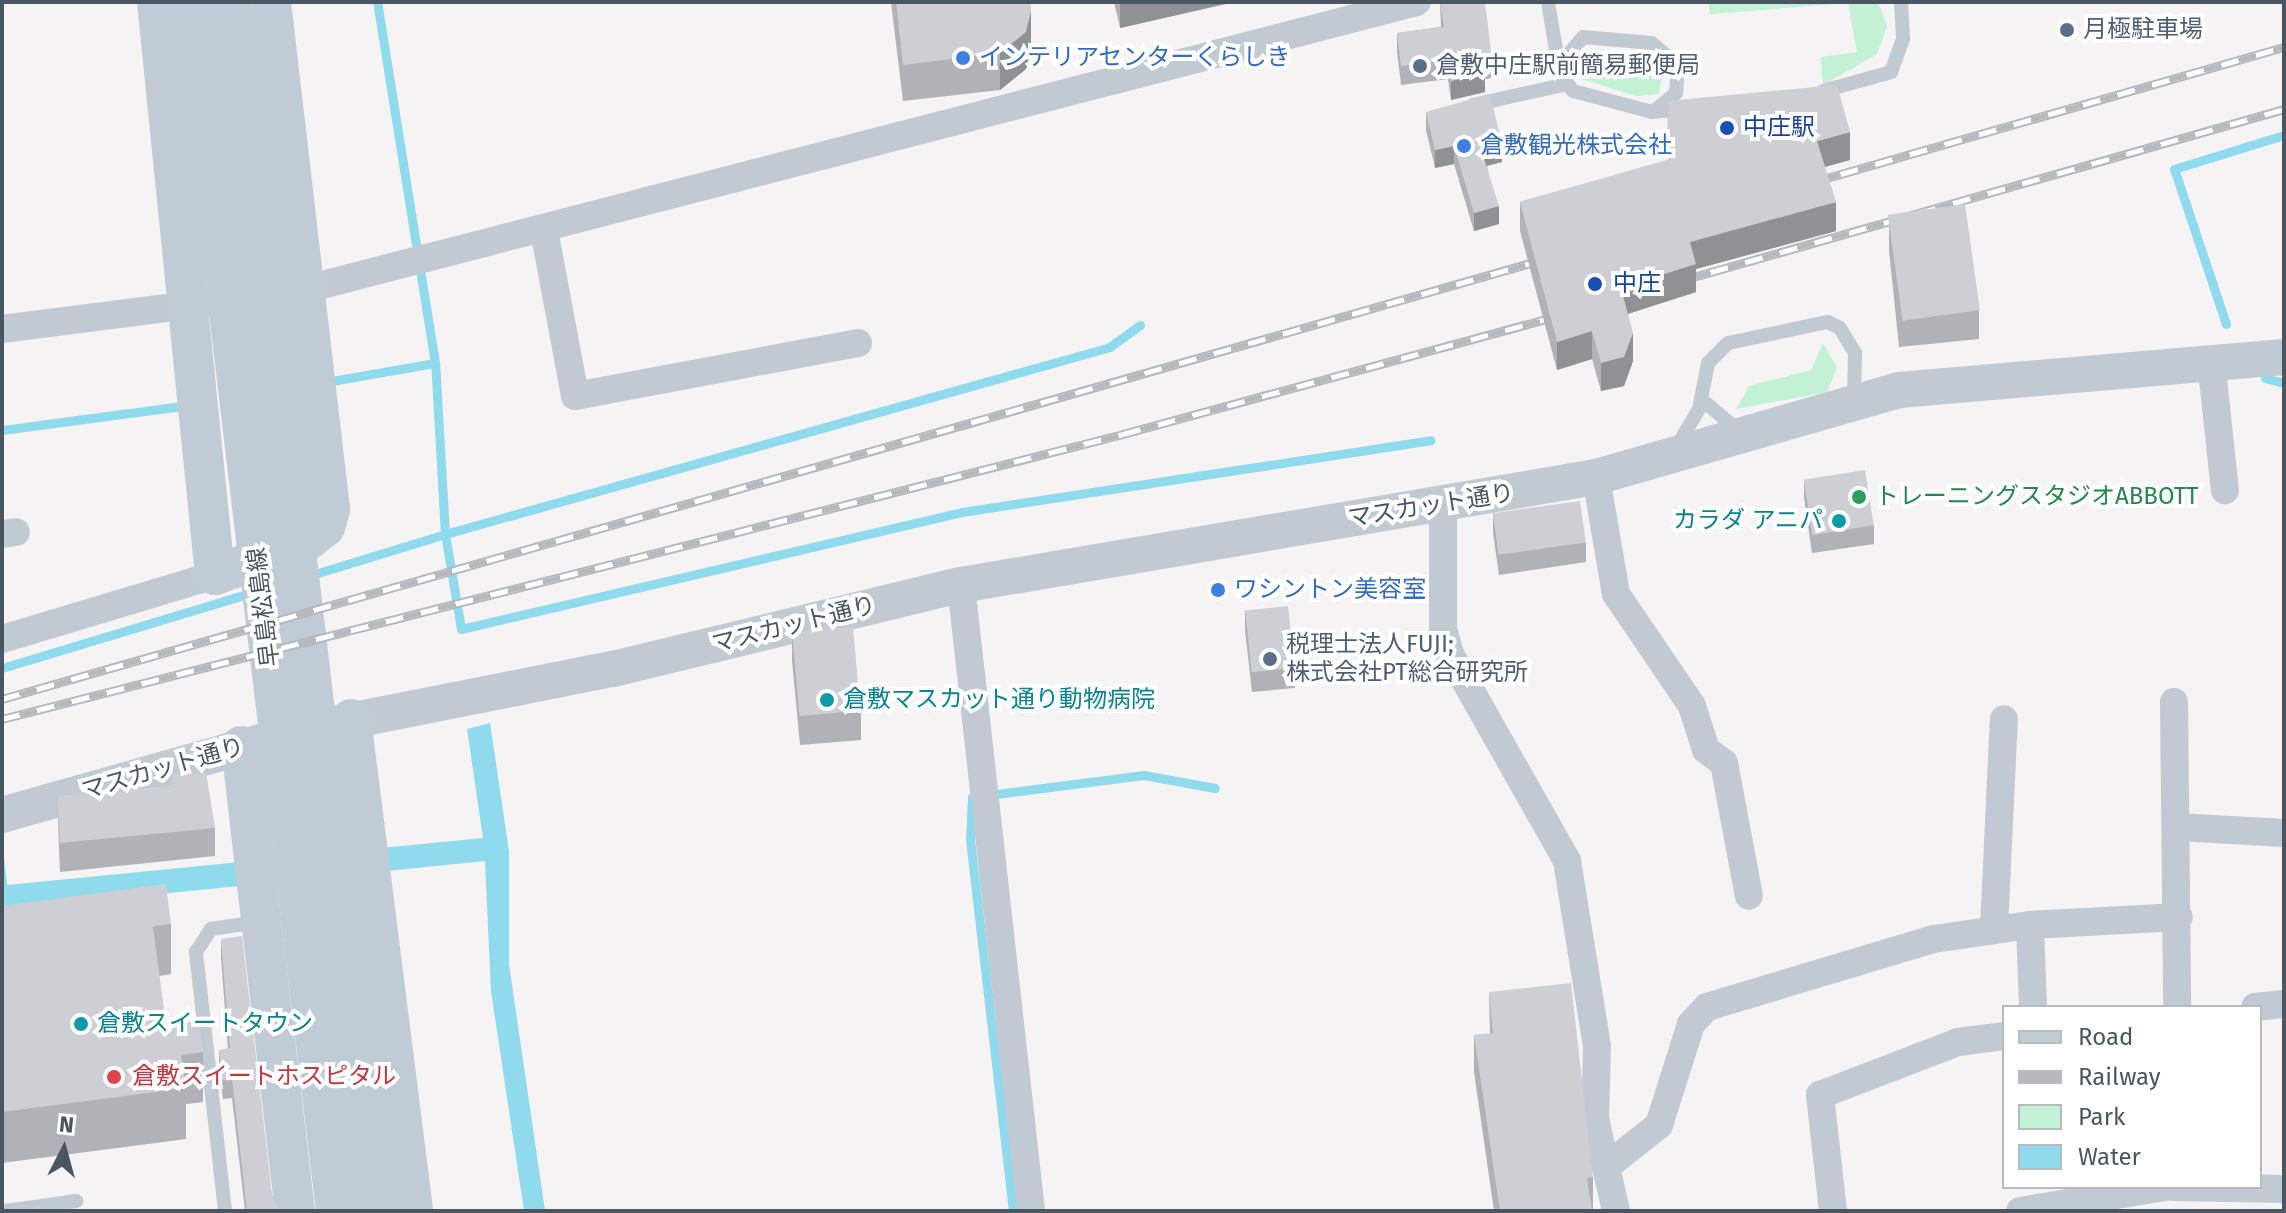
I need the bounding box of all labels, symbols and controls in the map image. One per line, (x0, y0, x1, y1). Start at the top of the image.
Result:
place label: 月極駐車場 (2083, 16, 2203, 44)
marker: 月極駐車場 (2058, 21, 2076, 39)
place label: インテリアセンターくらしき (979, 44, 1291, 72)
marker: インテリアセンターくらしき (954, 49, 972, 67)
place label: 倉敷中庄駅前簡易郵便局 (1436, 52, 1700, 80)
marker: 倉敷中庄駅前簡易郵便局 (1411, 57, 1429, 75)
place label: 中庄駅 (1743, 114, 1815, 142)
marker: 中庄駅 (1718, 119, 1736, 137)
place label: 倉敷観光株式会社 (1480, 132, 1672, 160)
marker: 倉敷観光株式会社 (1455, 137, 1473, 155)
place label: 中庄 (1613, 270, 1661, 298)
marker: 中庄 (1584, 273, 1606, 295)
street label: マスカット通り (1346, 479, 1516, 533)
place label: トレーニングスタジオABBOTT (1875, 483, 2199, 511)
marker: トレーニングスタジオABBOTT (1850, 488, 1868, 506)
place label: カラダ アニパ (1673, 507, 1823, 535)
marker: カラダ アニパ (1830, 512, 1848, 530)
street label: 早島松島線 (242, 546, 286, 668)
place label: ワシントン美容室 (1234, 576, 1426, 604)
marker: ワシントン美容室 (1209, 581, 1227, 599)
street label: マスカット通り (709, 591, 879, 659)
place label: 税理士法人FUJI; 株式会社PT総合研究所 (1286, 631, 1528, 687)
marker: 税理士法人FUJI; 株式会社PT総合研究所 (1261, 650, 1279, 668)
place label: 倉敷マスカット通り動物病院 (843, 686, 1155, 714)
marker: 倉敷マスカット通り動物病院 (818, 691, 836, 709)
street label: マスカット通り (78, 732, 248, 806)
legend (2002, 1005, 2262, 1189)
place label: 倉敷スイートタウン (97, 1010, 313, 1038)
marker: 倉敷スイートタウン (72, 1015, 90, 1033)
text: Road (2078, 1023, 2133, 1051)
place label: 倉敷スイートホスピタル (132, 1063, 396, 1091)
text: Railway (2078, 1063, 2161, 1091)
marker: 倉敷スイートホスピタル (103, 1066, 125, 1088)
text: Park (2078, 1103, 2125, 1131)
north arrow (24, 1109, 104, 1189)
text: N (58, 1110, 75, 1139)
text: Water (2078, 1143, 2141, 1171)

